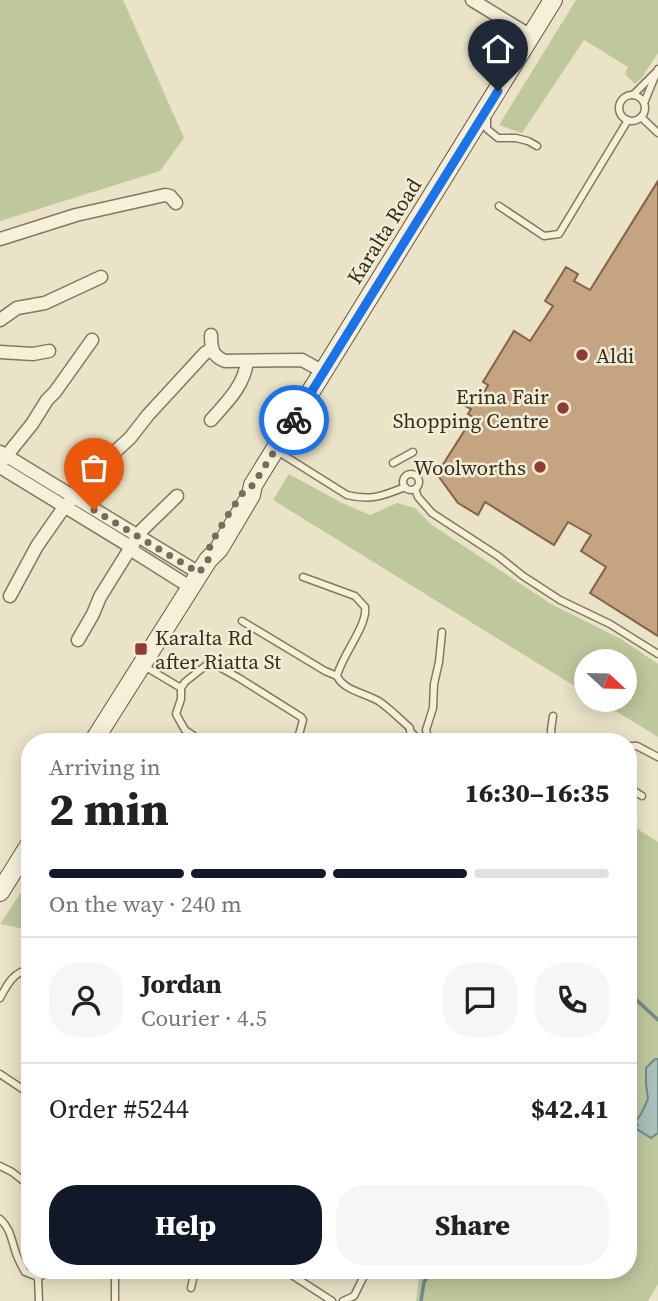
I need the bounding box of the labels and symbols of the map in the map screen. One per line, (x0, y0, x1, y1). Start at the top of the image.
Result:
pin (468, 19, 528, 91)
street label: Karalta Road (340, 172, 428, 290)
place label: Aldi (596, 341, 634, 370)
marker: Aldi (574, 347, 590, 363)
place label: Erina Fair Shopping Centre (393, 382, 549, 435)
courier (259, 385, 329, 455)
marker: Erina Fair Shopping Centre (555, 400, 571, 416)
pin (64, 438, 124, 510)
place label: Woolworths (413, 453, 526, 482)
marker: Woolworths (532, 459, 548, 475)
place label: Karalta Rd after Riatta St (155, 623, 281, 676)
marker: Karalta Rd after Riatta St (133, 641, 149, 657)
north arrow (574, 649, 637, 712)

